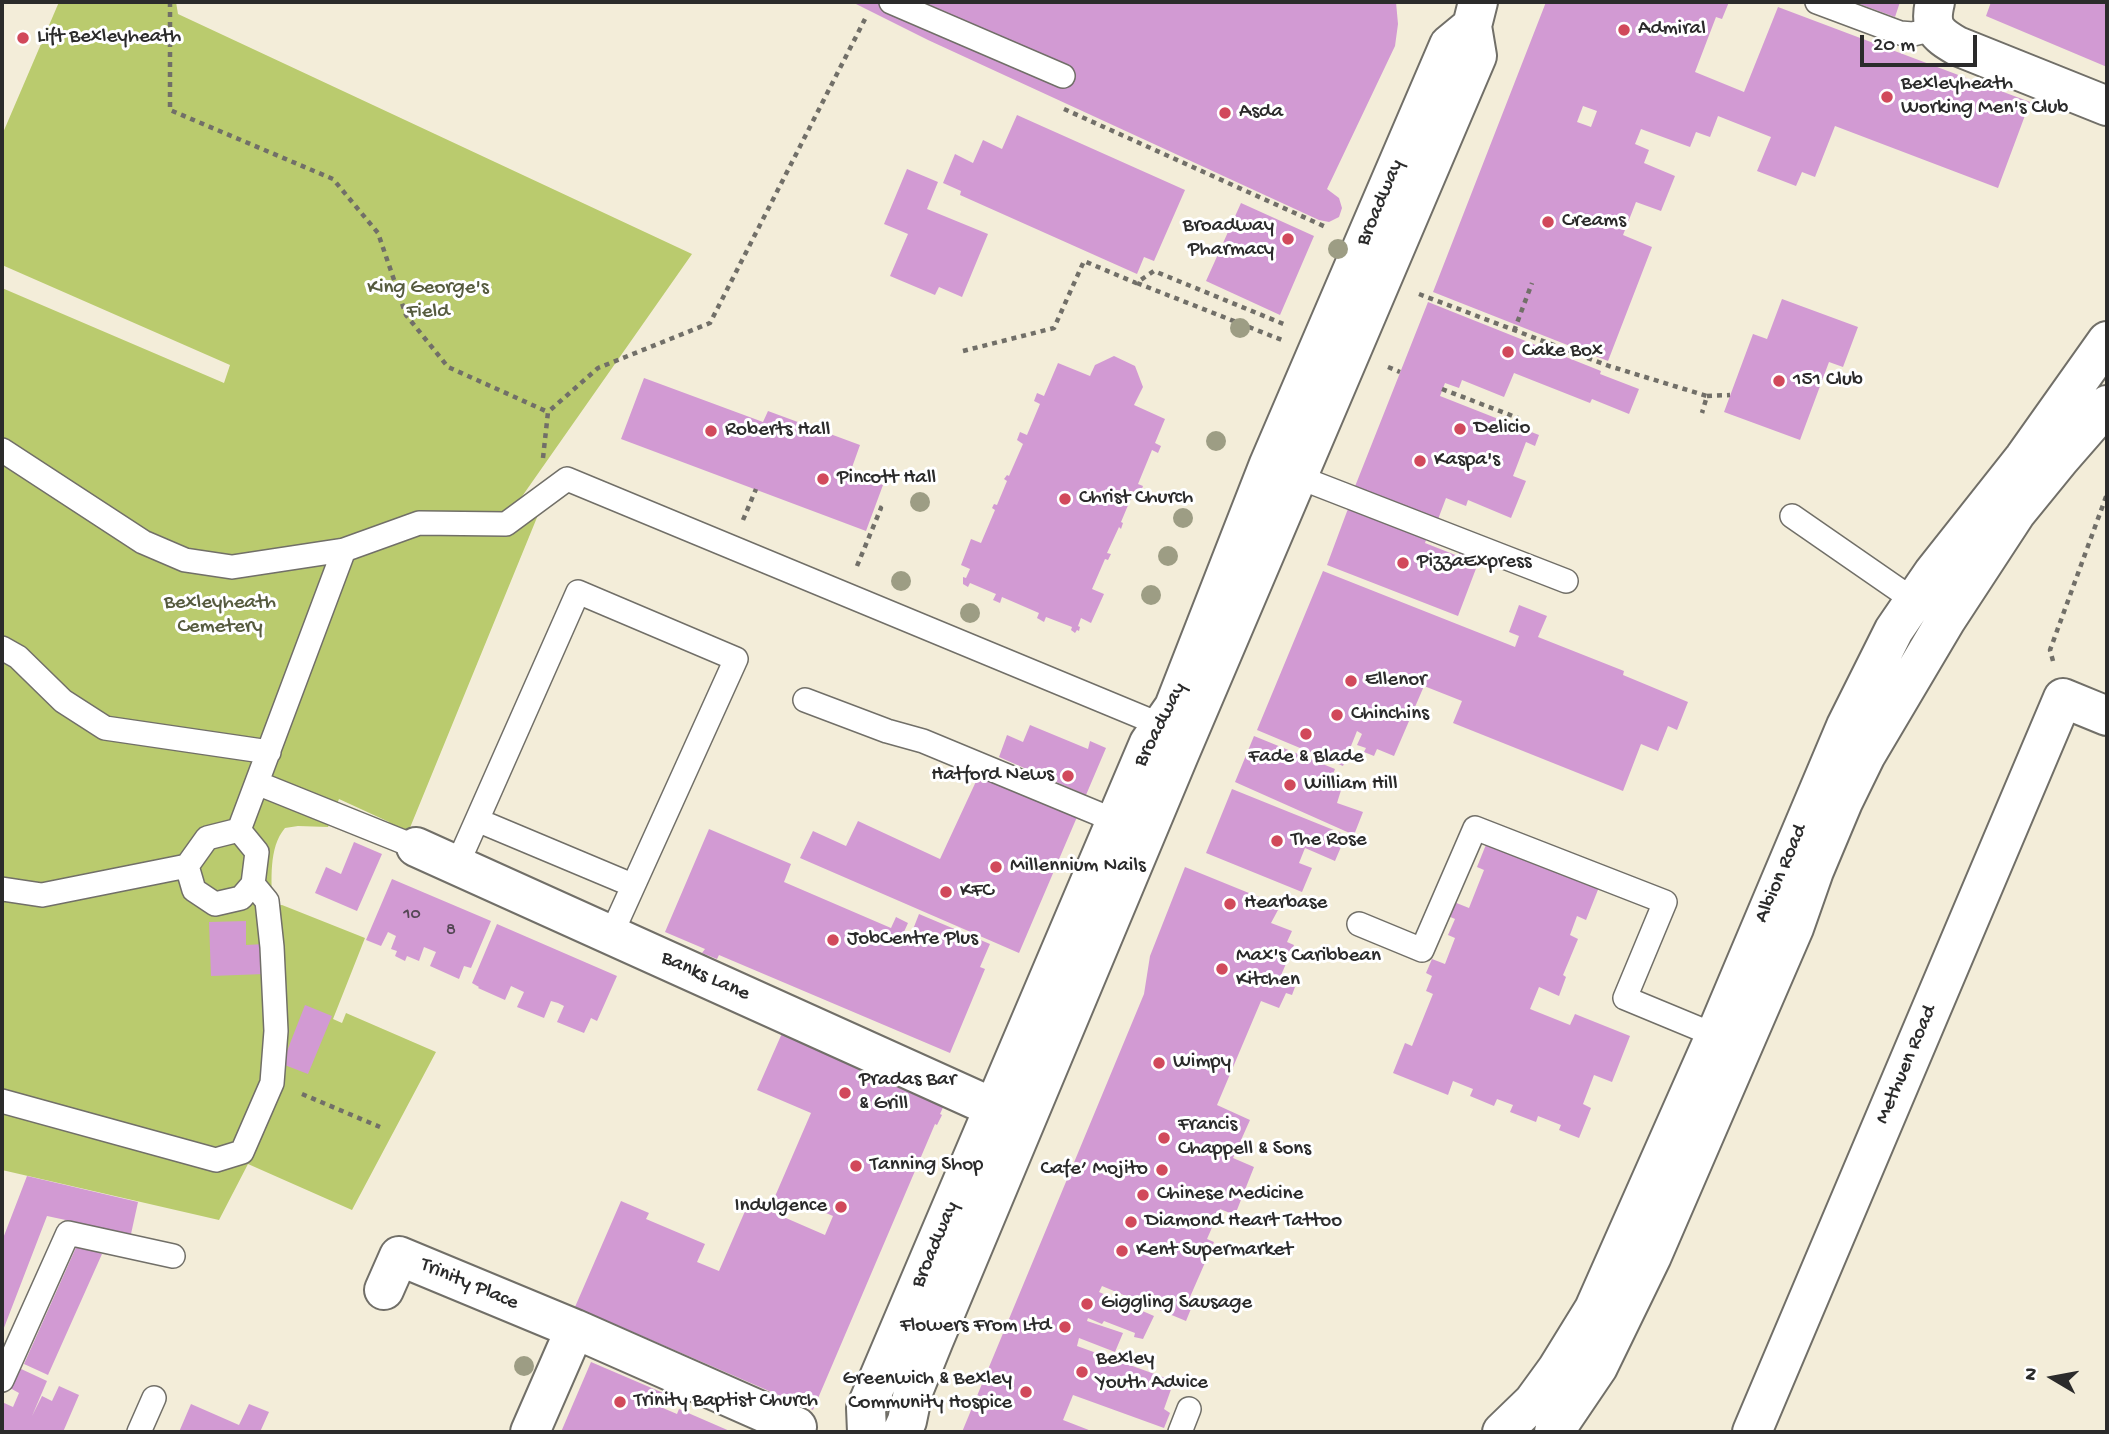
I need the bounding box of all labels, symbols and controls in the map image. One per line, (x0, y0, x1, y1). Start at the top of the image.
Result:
place label: Admiral (1638, 17, 1706, 43)
scale bar (1864, 21, 1981, 65)
marker: Admiral (1616, 22, 1632, 38)
place label: Lift Bexleyheath (37, 25, 181, 51)
marker: Lift Bexleyheath (15, 30, 31, 46)
text: 20 m (1873, 34, 1915, 59)
place label: Bexleyheath Working Men's Club (1901, 72, 2068, 122)
marker: Bexleyheath Working Men's Club (1879, 89, 1895, 105)
place label: Asda (1239, 100, 1283, 126)
marker: Asda (1217, 105, 1233, 121)
street label: Broadway (1352, 156, 1410, 250)
place label: Creams (1562, 209, 1626, 235)
place label: Broadway Pharmacy (1183, 214, 1274, 264)
marker: Creams (1540, 214, 1556, 230)
marker: Broadway Pharmacy (1280, 231, 1296, 247)
park label: King George's Field (367, 276, 489, 326)
place label: Cake Box (1522, 339, 1603, 365)
marker: Cake Box (1500, 344, 1516, 360)
place label: 151 Club (1793, 368, 1863, 394)
marker: 151 Club (1771, 373, 1787, 389)
place label: Delicio (1474, 416, 1530, 442)
place label: Roberts Hall (725, 418, 830, 444)
marker: Delicio (1452, 421, 1468, 437)
marker: Roberts Hall (703, 423, 719, 439)
place label: Kaspa's (1434, 448, 1500, 474)
marker: Kaspa's (1412, 453, 1428, 469)
place label: Pincott Hall (837, 466, 936, 492)
marker: Pincott Hall (815, 471, 831, 487)
place label: Christ Church (1079, 486, 1193, 512)
marker: Christ Church (1057, 491, 1073, 507)
place label: PizzaExpress (1417, 550, 1532, 576)
marker: PizzaExpress (1395, 555, 1411, 571)
park label: Bexleyheath Cemetery (164, 591, 276, 641)
place label: Ellenor (1365, 668, 1426, 694)
marker: Ellenor (1343, 673, 1359, 689)
street label: Broadway (1129, 679, 1193, 771)
place label: Chinchins (1351, 702, 1429, 728)
marker: Chinchins (1329, 707, 1345, 723)
marker: Fade & Blade (1298, 726, 1314, 742)
place label: Fade & Blade (1248, 745, 1364, 771)
place label: Hatford News (931, 763, 1054, 789)
marker: Hatford News (1060, 768, 1076, 784)
place label: William Hill (1304, 772, 1398, 798)
marker: William Hill (1282, 777, 1298, 793)
street label: Albion Road (1750, 821, 1814, 927)
place label: The Rose (1291, 828, 1367, 854)
marker: The Rose (1269, 833, 1285, 849)
place label: Millennium Nails (1010, 854, 1146, 880)
marker: Millennium Nails (988, 859, 1004, 875)
place label: KFC (960, 879, 994, 905)
marker: KFC (938, 884, 954, 900)
place label: Hearbase (1244, 891, 1327, 917)
marker: Hearbase (1222, 896, 1238, 912)
house number: 10 (403, 904, 421, 926)
house number: 8 (446, 920, 456, 942)
place label: JobCentre Plus (847, 927, 978, 953)
marker: JobCentre Plus (825, 932, 841, 948)
place label: Max's Caribbean Kitchen (1236, 944, 1381, 994)
street label: Banks Lane (657, 946, 753, 1008)
marker: Max's Caribbean Kitchen (1214, 961, 1230, 977)
street label: Methuen Road (1871, 1002, 1943, 1128)
place label: Wimpy (1173, 1050, 1231, 1076)
marker: Wimpy (1151, 1055, 1167, 1071)
place label: Pradas Bar & Grill (859, 1068, 956, 1118)
marker: Pradas Bar & Grill (837, 1085, 853, 1101)
place label: Francis Chappell & Sons (1178, 1113, 1311, 1163)
marker: Francis Chappell & Sons (1156, 1130, 1172, 1146)
place label: Tanning Shop (870, 1153, 983, 1179)
place label: Cafe’ Mojito (1041, 1157, 1148, 1183)
marker: Tanning Shop (848, 1158, 864, 1174)
marker: Cafe’ Mojito (1154, 1162, 1170, 1178)
place label: Chinese Medicine (1157, 1182, 1303, 1208)
marker: Chinese Medicine (1135, 1187, 1151, 1203)
place label: Indulgence (734, 1194, 827, 1220)
street label: Broadway (907, 1198, 965, 1292)
marker: Indulgence (833, 1199, 849, 1215)
place label: Diamond Heart Tattoo (1145, 1209, 1342, 1235)
marker: Diamond Heart Tattoo (1123, 1214, 1139, 1230)
place label: Kent Supermarket (1136, 1238, 1293, 1264)
marker: Kent Supermarket (1114, 1243, 1130, 1259)
street label: Trinity Place (416, 1253, 522, 1317)
place label: Giggling Sausage (1101, 1291, 1252, 1317)
marker: Giggling Sausage (1079, 1296, 1095, 1312)
place label: Flowers From Ltd (900, 1314, 1051, 1340)
marker: Flowers From Ltd (1057, 1319, 1073, 1335)
north arrow (2018, 1343, 2088, 1413)
place label: Bexley Youth Advice (1096, 1347, 1208, 1397)
marker: Bexley Youth Advice (1074, 1364, 1090, 1380)
text: N (2019, 1366, 2044, 1382)
place label: Greenwich & Bexley Community Hospice (842, 1367, 1012, 1417)
marker: Greenwich & Bexley Community Hospice (1018, 1384, 1034, 1400)
place label: Trinity Baptist Church (634, 1389, 818, 1415)
marker: Trinity Baptist Church (612, 1394, 628, 1410)

